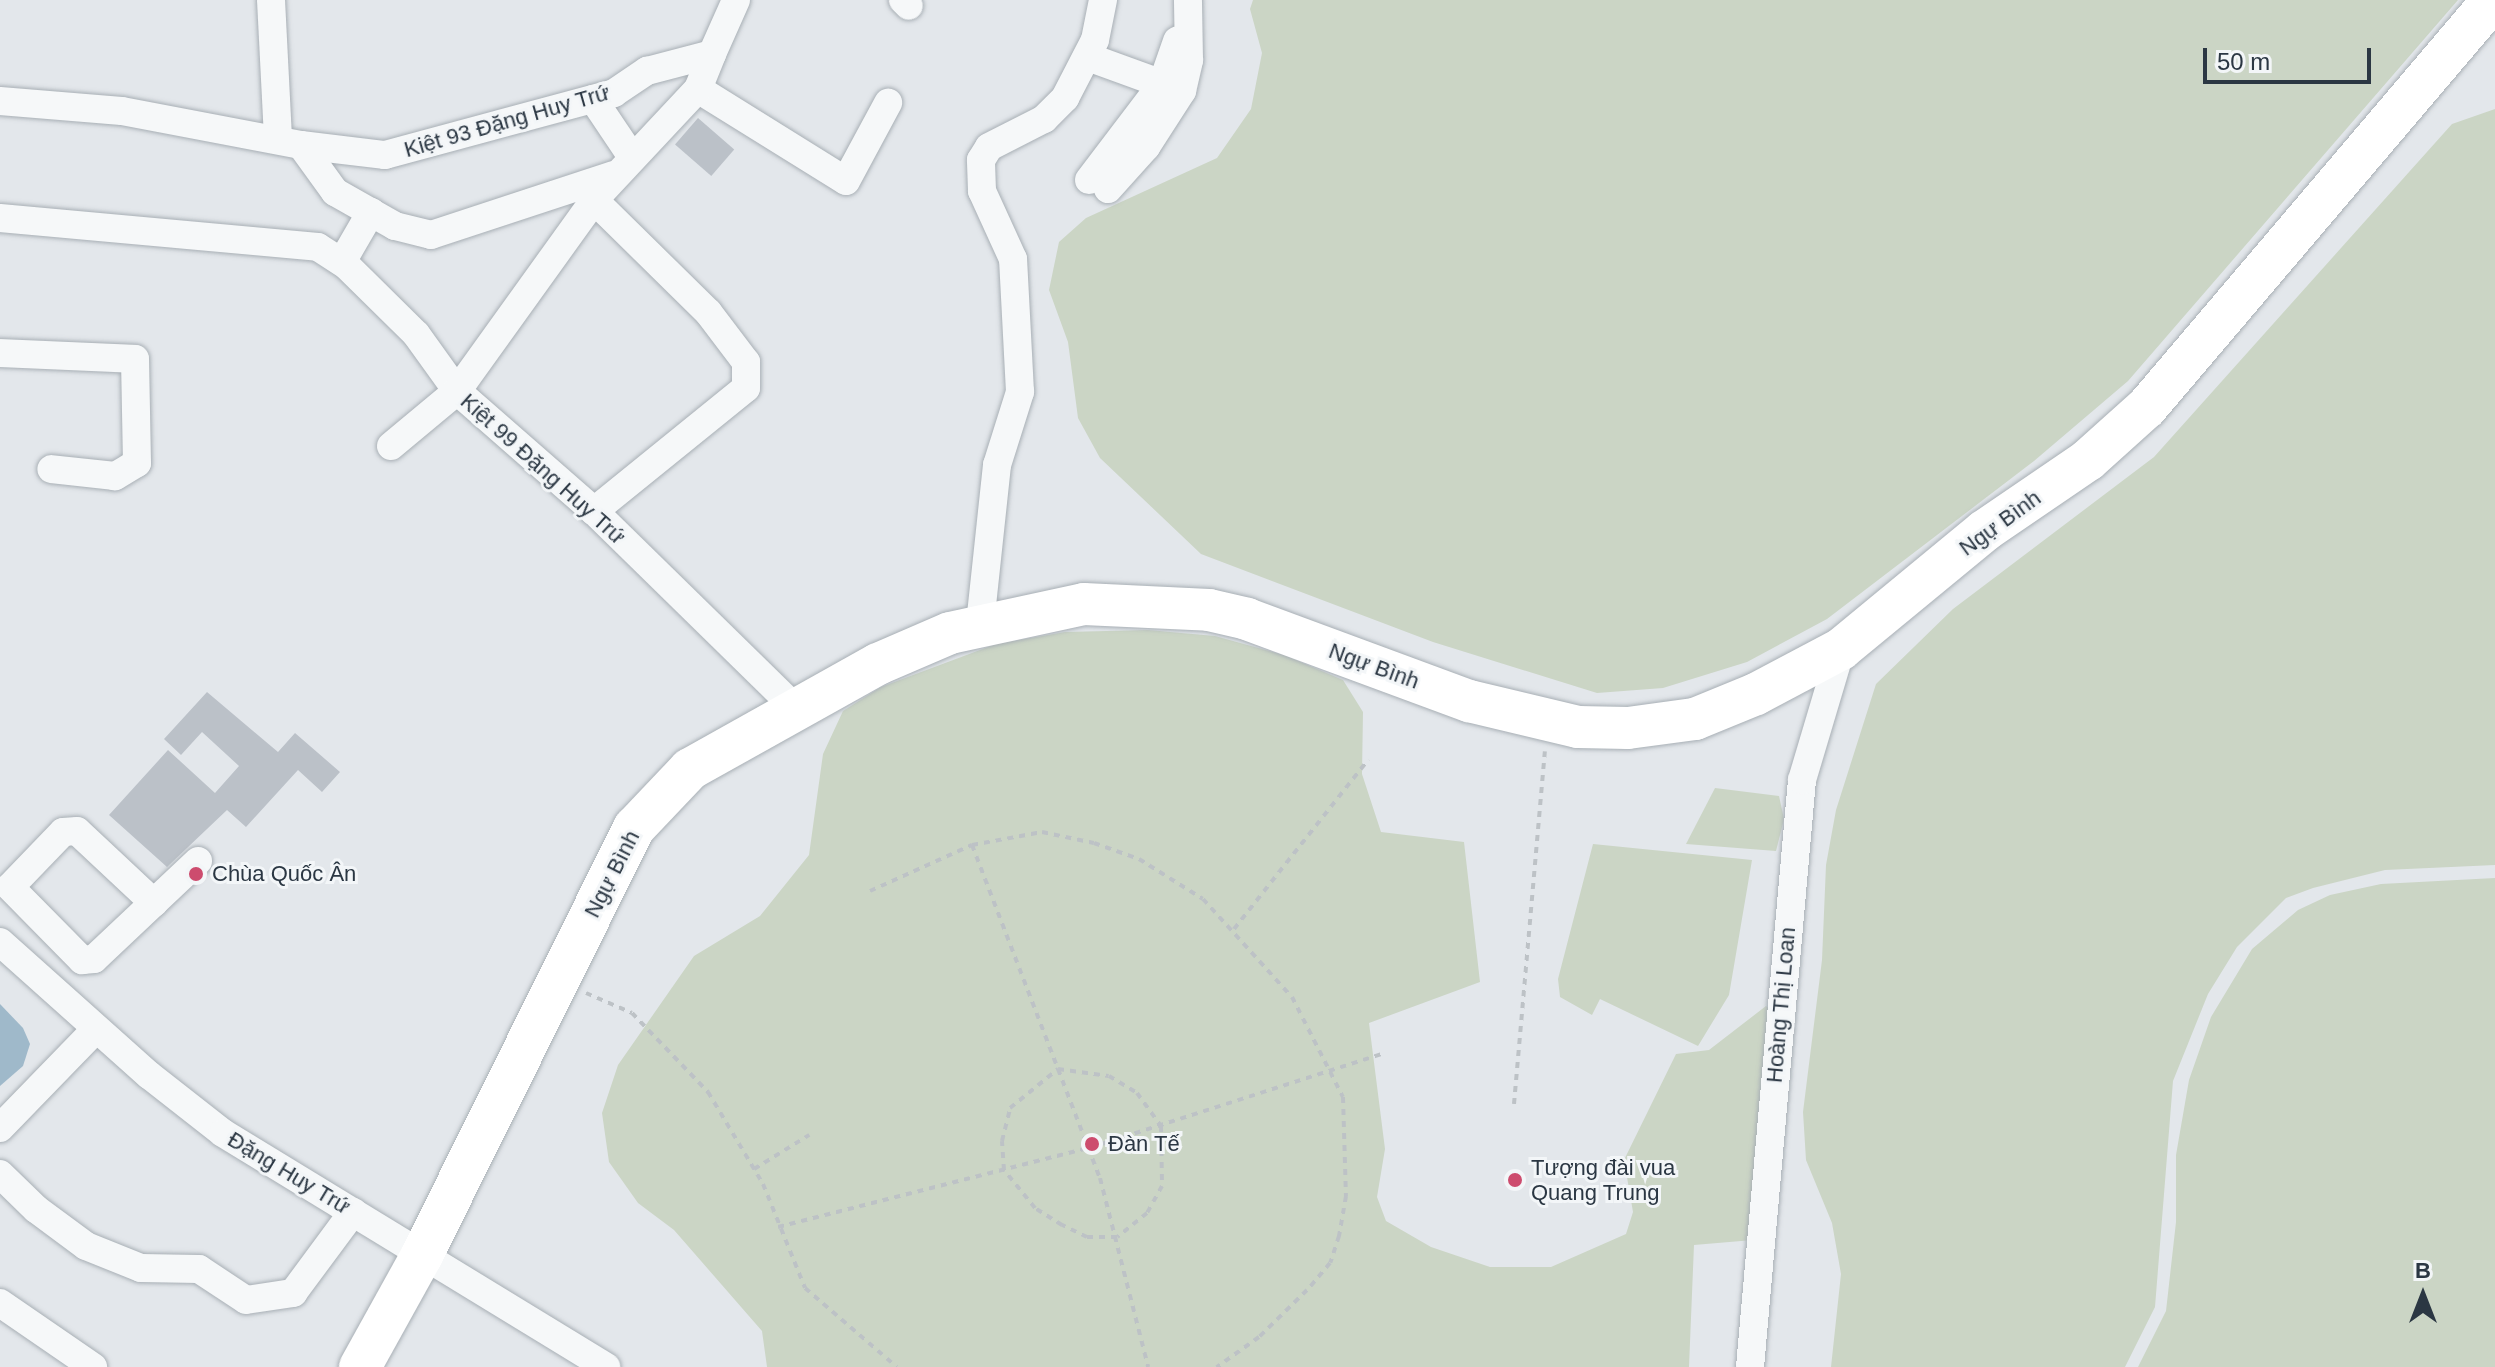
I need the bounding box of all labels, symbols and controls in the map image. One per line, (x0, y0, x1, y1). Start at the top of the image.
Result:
scale bar (2207, 32, 2375, 82)
text: 50 m (2217, 48, 2270, 75)
street label: Kiệt 93 Đặng Huy Trứ (401, 79, 613, 163)
street label: Kiệt 99 Đặng Huy Trứ (455, 388, 631, 550)
street label: Ngự Bình (1954, 485, 2046, 561)
street label: Ngự Bình (1325, 637, 1423, 695)
street label: Ngự Bình (579, 826, 645, 922)
place label: Chùa Quốc Ân (212, 861, 356, 887)
marker: Chùa Quốc Ân (187, 865, 205, 883)
street label: Hoàng Thị Loan (1761, 926, 1801, 1084)
street label: Đặng Huy Trứ (223, 1126, 355, 1220)
place label: Đàn Tế (1108, 1131, 1180, 1157)
marker: Đàn Tế (1083, 1135, 1101, 1153)
place label: Tượng đài vua Quang Trung (1531, 1154, 1675, 1206)
marker: Tượng đài vua Quang Trung (1506, 1171, 1524, 1189)
north arrow (2383, 1255, 2463, 1335)
text: B (2415, 1258, 2431, 1283)

